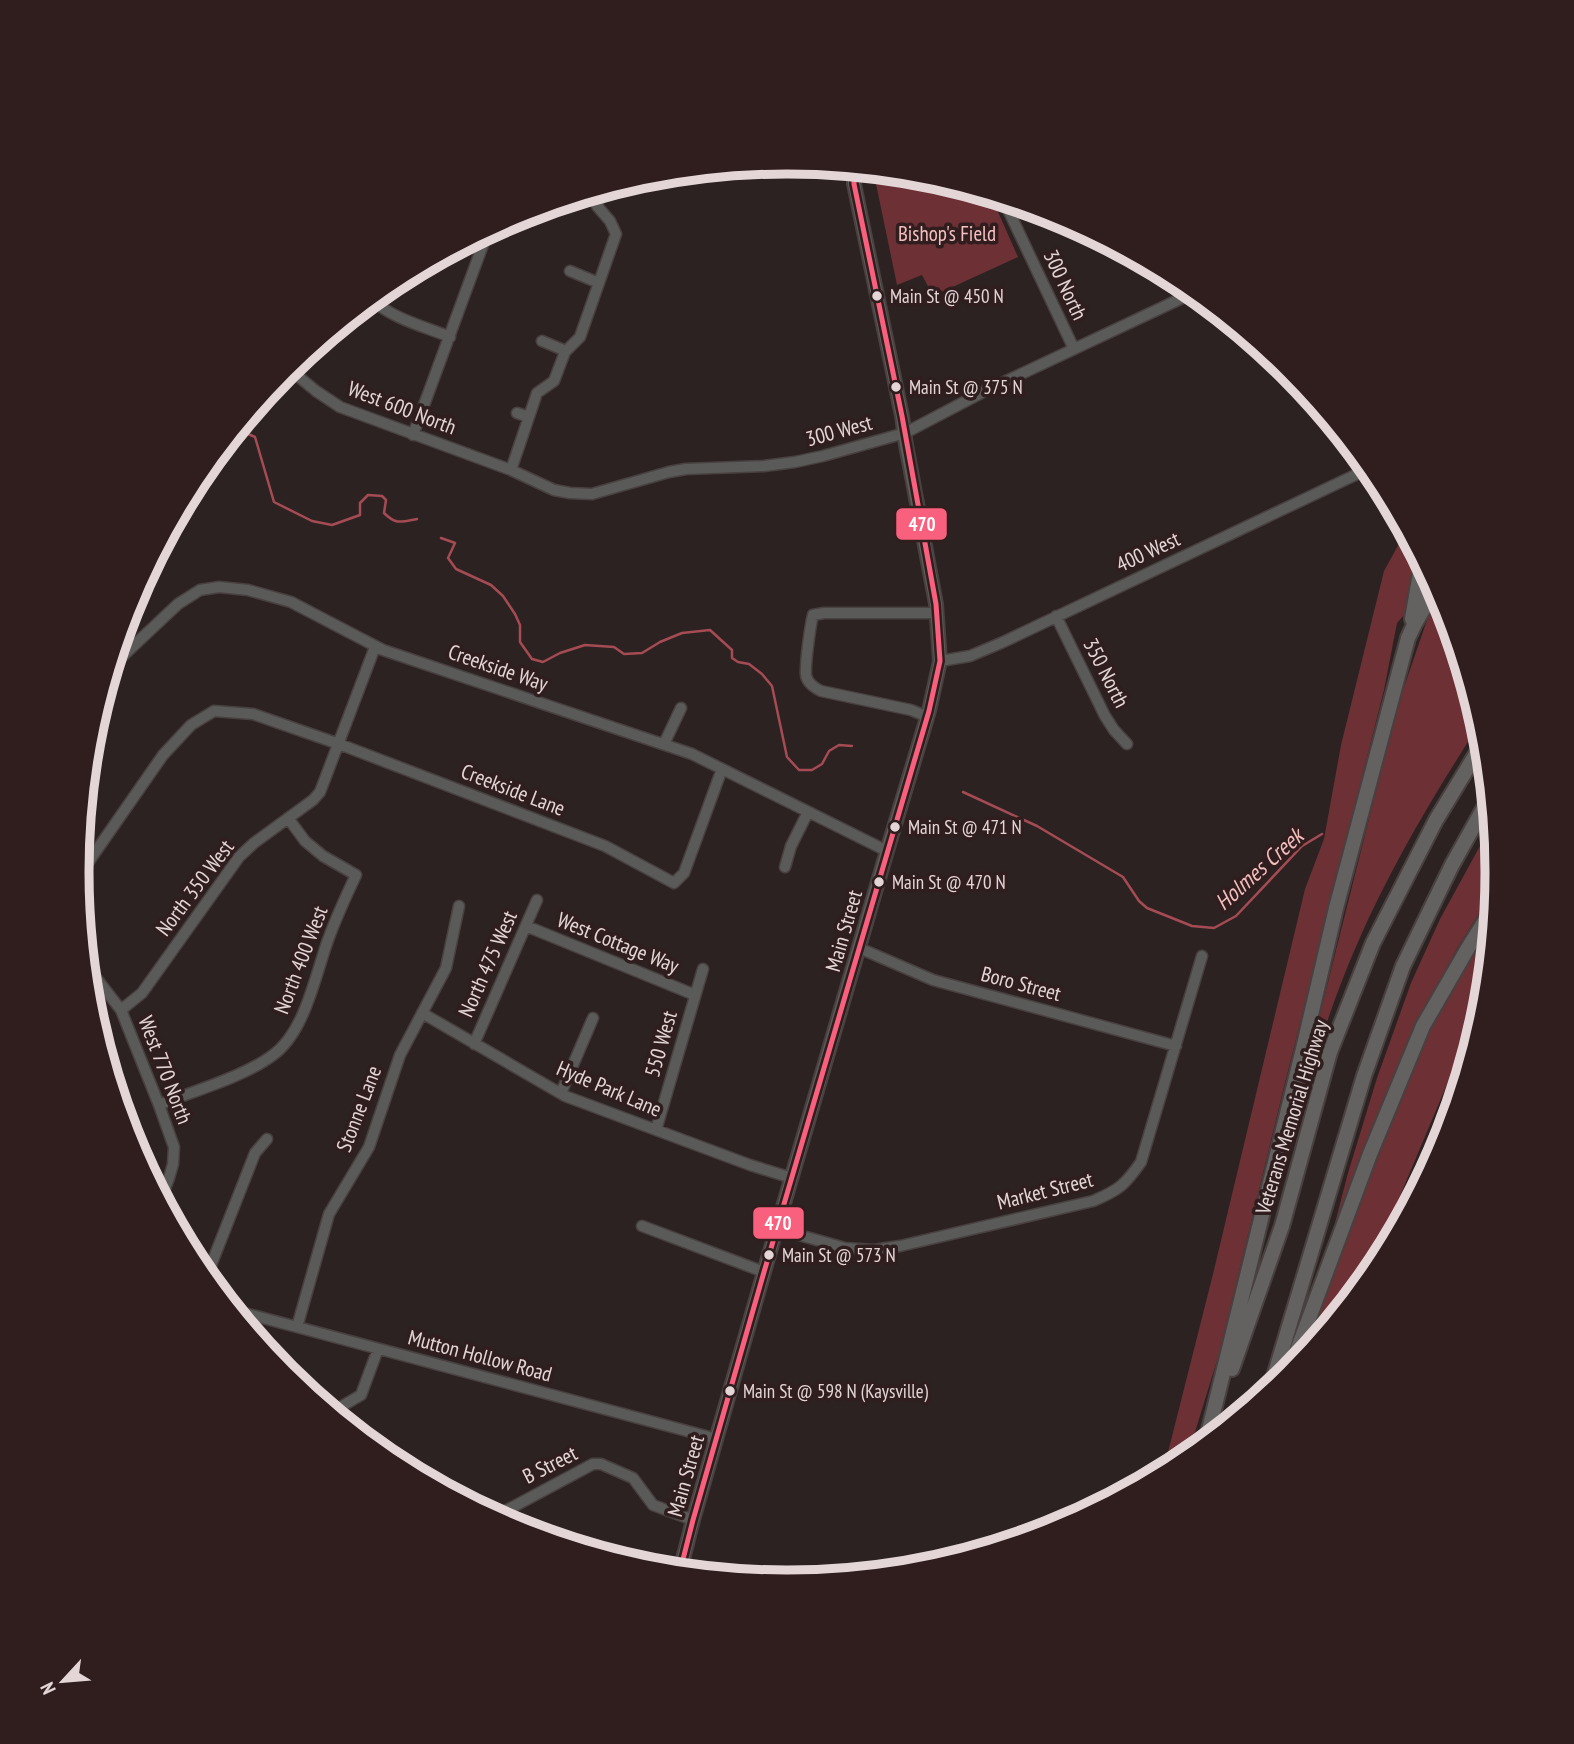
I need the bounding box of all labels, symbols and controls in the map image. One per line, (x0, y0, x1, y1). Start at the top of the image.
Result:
park label: Bishop's Field (898, 220, 996, 247)
street label: 300 North (1037, 245, 1093, 324)
place label: Main St @ 450 N (890, 284, 1004, 308)
marker: Main St @ 450 N (870, 289, 884, 303)
street label: West 600 North (344, 375, 460, 441)
place label: Main St @ 375 N (909, 375, 1023, 399)
marker: Main St @ 375 N (889, 380, 903, 394)
street label: 300 West (803, 409, 875, 452)
line badge: 470 (895, 507, 948, 541)
text: 470 (908, 512, 936, 536)
street label: 400 West (1112, 525, 1184, 578)
street label: 350 North (1078, 633, 1135, 712)
street label: Creekside Way (445, 638, 552, 697)
street label: Creekside Lane (457, 757, 569, 822)
place label: Main St @ 471 N (908, 815, 1022, 839)
water label: Holmes Creek (1208, 819, 1311, 916)
marker: Main St @ 471 N (888, 820, 902, 834)
street label: North 350 West (150, 834, 240, 941)
place label: Main St @ 470 N (892, 870, 1006, 894)
marker: Main St @ 470 N (872, 875, 886, 889)
street label: Main Street (819, 887, 868, 975)
street label: North 400 West (268, 902, 334, 1018)
street label: North 475 West (452, 906, 523, 1021)
street label: West Cottage Way (553, 906, 683, 979)
street label: Boro Street (978, 960, 1064, 1007)
street label: 550 West (638, 1008, 683, 1080)
street label: West 770 North (132, 1012, 198, 1128)
street label: Veterans Memorial Highway (1249, 1016, 1334, 1218)
street label: Hyde Park Lane (553, 1054, 666, 1123)
street label: Stonne Lane (330, 1062, 387, 1156)
street label: Market Street (994, 1166, 1096, 1215)
line badge: 470 (752, 1206, 805, 1240)
text: 470 (764, 1211, 792, 1235)
place label: Main St @ 573 N (782, 1243, 896, 1267)
marker: Main St @ 573 N (762, 1248, 776, 1262)
street label: Mutton Hollow Road (405, 1323, 555, 1388)
place label: Main St @ 598 N (Kaysville) (743, 1379, 929, 1403)
marker: Main St @ 598 N (Kaysville) (723, 1384, 737, 1398)
street label: Main Street (661, 1432, 710, 1520)
street label: B Street (518, 1439, 582, 1490)
north arrow (28, 1646, 98, 1716)
text: N (35, 1679, 61, 1698)

